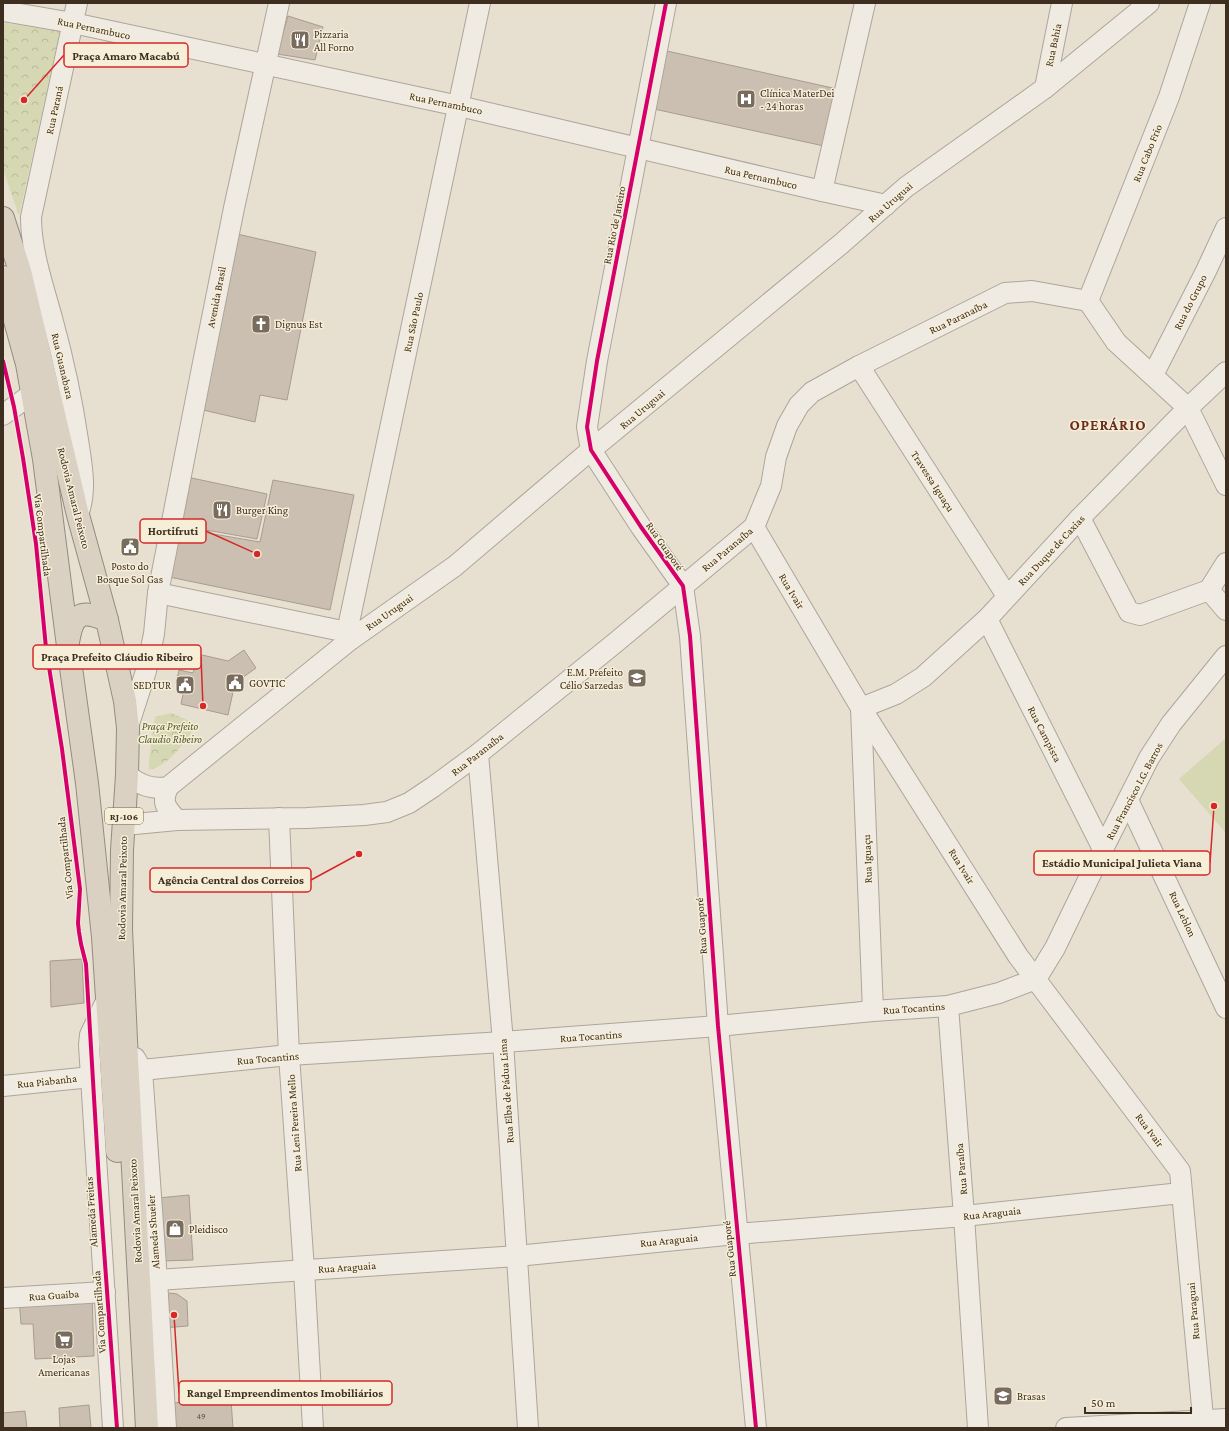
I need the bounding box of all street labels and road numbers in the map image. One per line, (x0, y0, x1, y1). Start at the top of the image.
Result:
street label: Rua Pernambuco (56, 14, 132, 42)
street label: Rua Bahia (1043, 22, 1063, 68)
street label: Rua Paraná (43, 85, 65, 135)
street label: Rua Pernambuco (408, 89, 484, 117)
street label: Rua Cabo Frio (1130, 122, 1164, 184)
street label: Rua Pernambuco (723, 163, 799, 191)
street label: Rua Uruguai (865, 179, 915, 225)
street label: Rua Rio de Janeiro (601, 184, 629, 265)
street label: Avenida Brasil (204, 265, 228, 329)
street label: Rua do Grupo (1171, 272, 1210, 332)
street label: Rua São Paulo (401, 290, 425, 353)
street label: Rua Paranaíba (927, 298, 989, 336)
street label: Rua Guanabara (50, 332, 76, 400)
street label: Rua Uruguai (617, 387, 668, 432)
street label: Rodovia Amaral Peixoto (56, 446, 93, 551)
street label: Travessa Iguaçu (908, 448, 957, 514)
street label: Via Compartilhada (31, 493, 54, 577)
street label: Rua Duque de Caxias (1015, 512, 1088, 588)
street label: Rua Guaporé (643, 519, 686, 573)
street label: Rua Paranaíba (699, 524, 755, 574)
street label: Rua Ivair (777, 571, 807, 611)
street label: Rua Uruguai (363, 591, 416, 633)
street label: Rua Campista (1025, 704, 1064, 764)
street label: Rua Paranaíba (449, 730, 505, 778)
street label: Rua Francisco I.G. Barros (1103, 740, 1165, 842)
road number: RJ-106 (105, 808, 143, 824)
street label: Via Compartilhada (55, 816, 76, 900)
street label: Rua Iguaçu (860, 834, 875, 884)
street label: Rodovia Amaral Peixoto (115, 835, 129, 940)
street label: Rua Ivair (947, 846, 978, 886)
street label: Rua Leblon (1167, 889, 1199, 939)
street label: Rua Guaporé (693, 897, 710, 955)
street label: Rua Tocantins (883, 1000, 945, 1016)
street label: Rua Tocantins (560, 1028, 622, 1044)
street label: Rua Elba de Pádua Lima (496, 1038, 516, 1144)
street label: Rua Tocantins (236, 1049, 300, 1067)
street label: Rua Piabanha (16, 1072, 78, 1090)
street label: Rua Leni Pereira Mello (285, 1073, 303, 1172)
street label: Rua Ivair (1133, 1111, 1167, 1149)
street label: Rua Paraíba (953, 1143, 969, 1195)
street label: Rodovia Amaral Peixoto (126, 1158, 144, 1263)
street label: Alameda Freitas (83, 1176, 99, 1248)
street label: Alameda Shueler (144, 1194, 162, 1269)
street label: Rua Araguaia (962, 1204, 1022, 1223)
street label: Rua Guaporé (720, 1220, 739, 1278)
street label: Rua Araguaia (639, 1231, 699, 1250)
street label: Rua Araguaia (318, 1259, 377, 1276)
street label: Via Compartilhada (90, 1270, 109, 1354)
street label: Rua Paraguai (1185, 1282, 1202, 1340)
street label: Rua Guaiba (28, 1287, 80, 1303)

